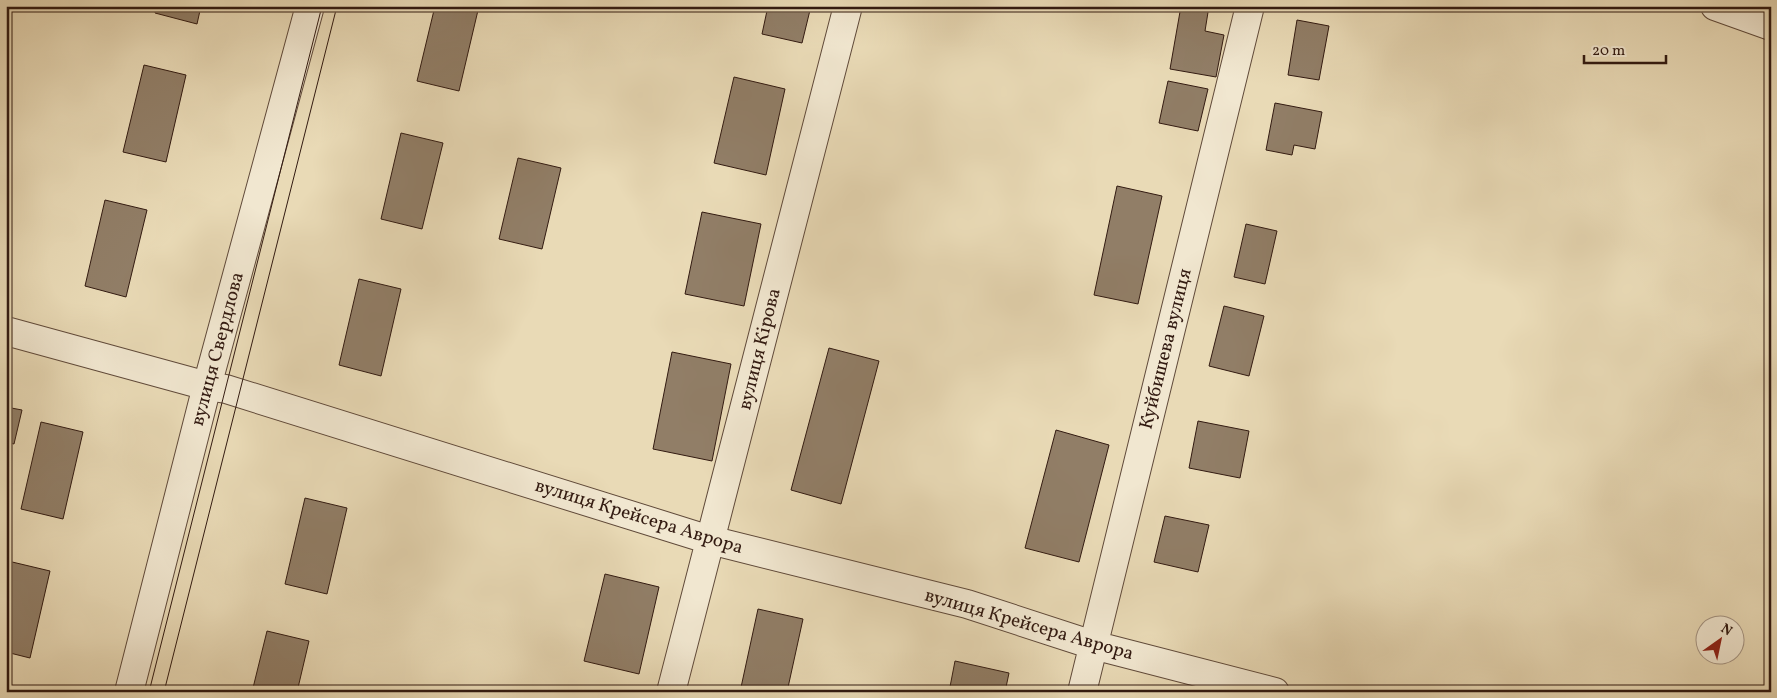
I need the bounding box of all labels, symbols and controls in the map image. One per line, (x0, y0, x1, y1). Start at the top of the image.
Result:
scale bar (1584, 32, 1667, 64)
text: 20 m (1592, 41, 1625, 62)
street label: Куйбишева вулиця (1133, 266, 1199, 432)
street label: вулиця Свердлова (185, 269, 251, 429)
street label: вулиця Кірова (732, 285, 788, 413)
street label: вулиця Крейсера Аврора (532, 473, 746, 561)
street label: вулиця Крейсера Аврора (921, 583, 1137, 667)
north arrow (1694, 616, 1744, 666)
text: N (1717, 620, 1736, 641)

